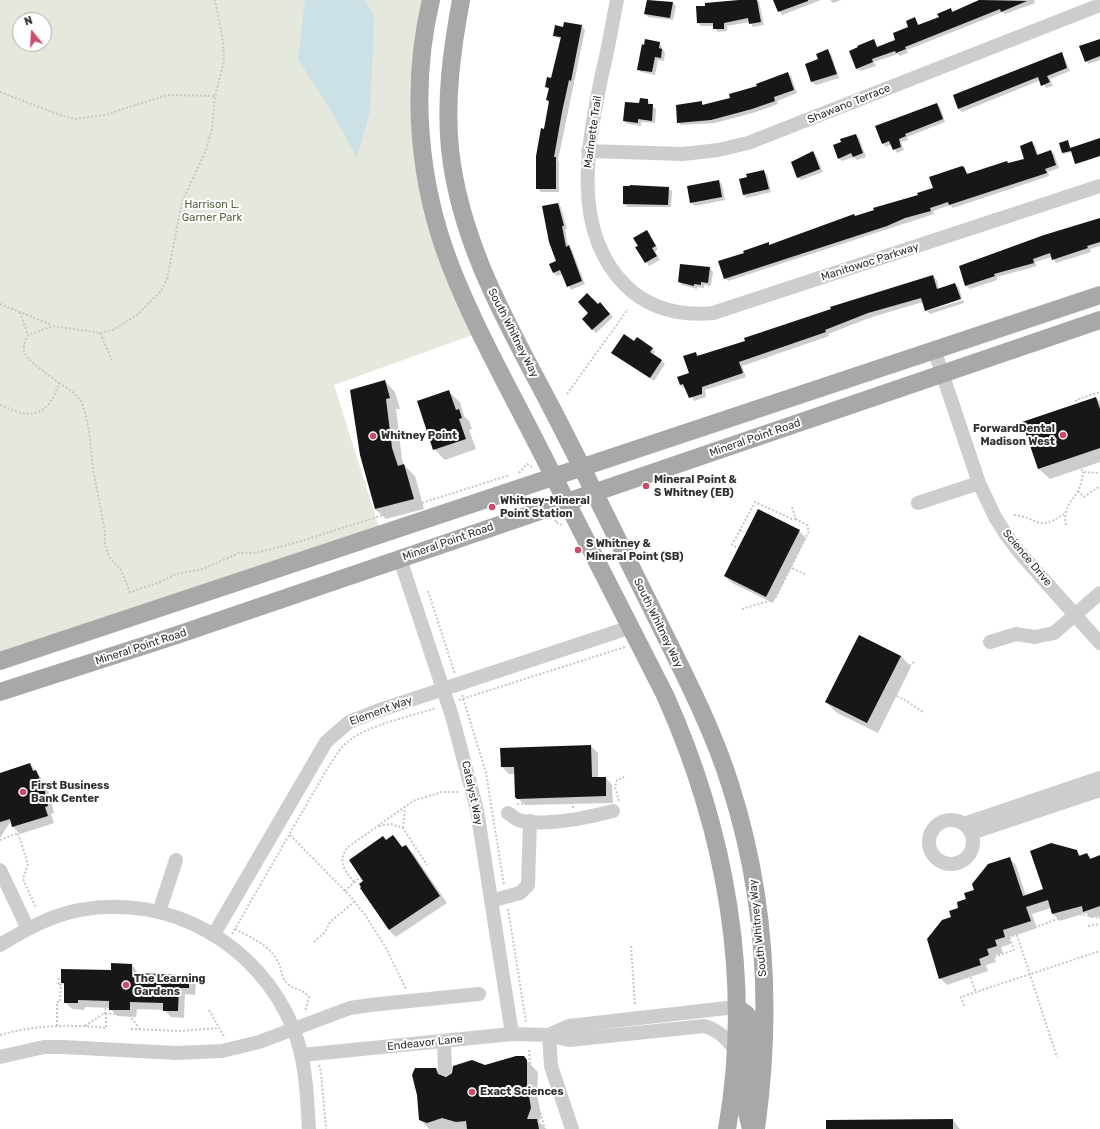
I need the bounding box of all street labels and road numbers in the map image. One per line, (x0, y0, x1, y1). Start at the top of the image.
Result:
street label: Shawano Terrace (806, 81, 892, 127)
street label: Marinette Trail (581, 95, 605, 169)
street label: Manitowoc Parkway (820, 240, 920, 284)
street label: South Whitney Way (485, 286, 541, 380)
street label: Mineral Point Road (708, 416, 802, 460)
street label: Mineral Point Road (401, 520, 495, 564)
street label: Science Drive (1000, 527, 1054, 589)
street label: South Whitney Way (631, 576, 685, 670)
street label: Mineral Point Road (94, 626, 188, 668)
street label: Element Way (348, 694, 414, 728)
street label: Catalyst Way (459, 760, 485, 826)
street label: South Whitney Way (746, 879, 770, 977)
street label: Endeavor Lane (386, 1032, 464, 1054)

